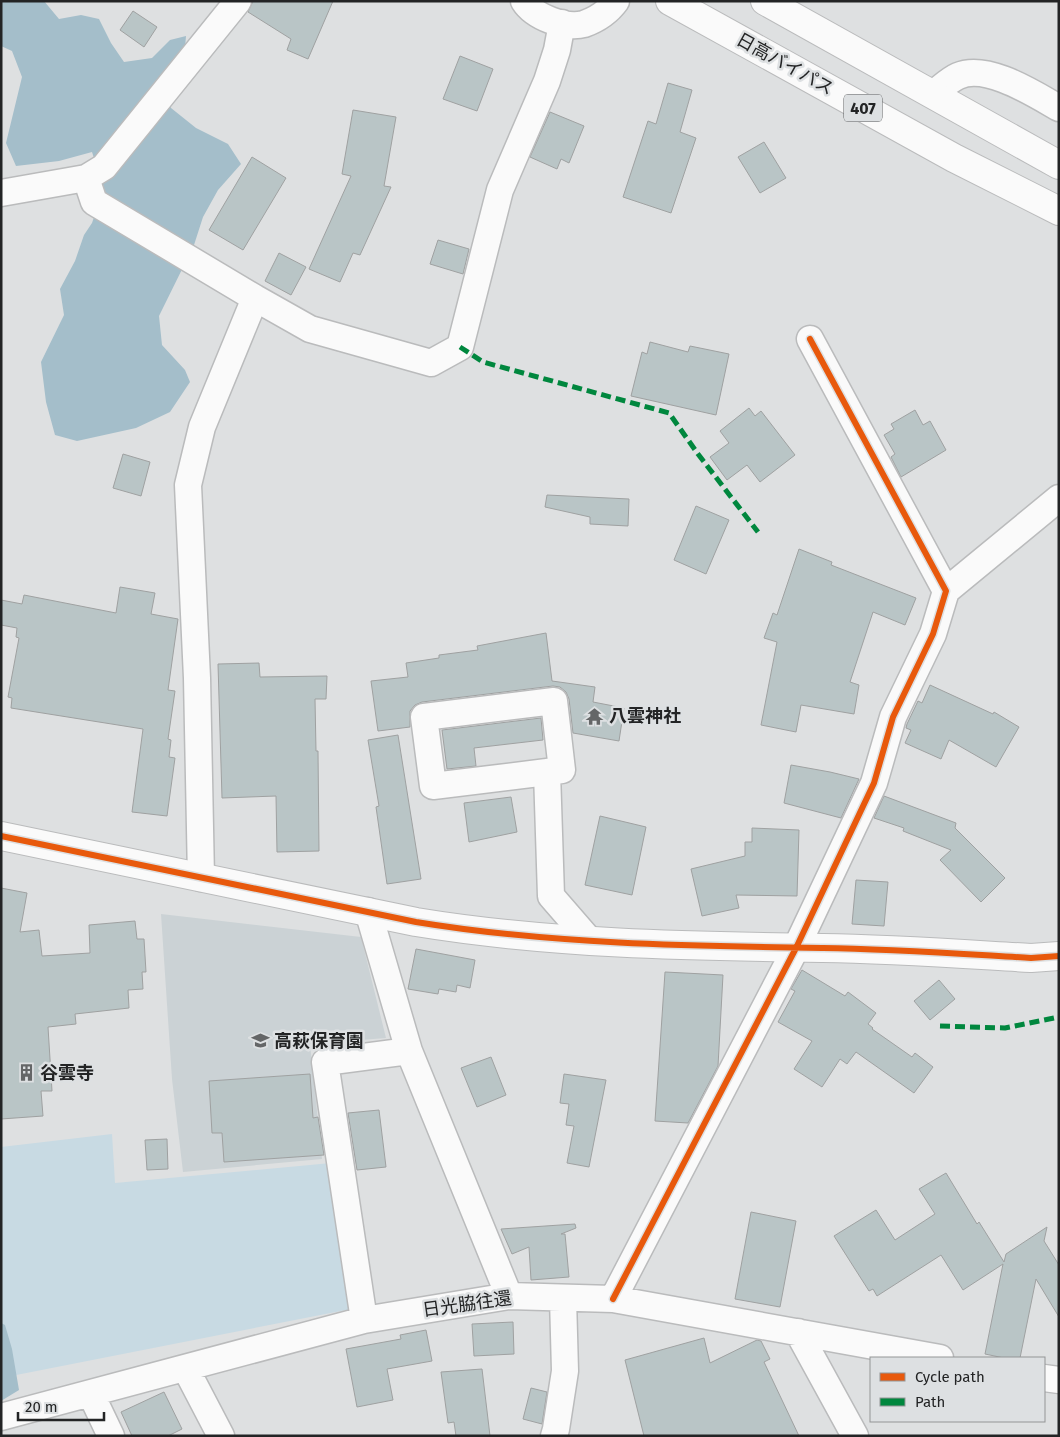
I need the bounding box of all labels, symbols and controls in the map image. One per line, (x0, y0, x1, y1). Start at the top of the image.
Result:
street label: 日高バイパス (733, 28, 837, 100)
road number: 407 (844, 95, 882, 122)
place label: 八雲神社 (609, 705, 681, 727)
temple icon: 八雲神社 (585, 706, 605, 726)
place label: 高萩保育園 (274, 1030, 364, 1052)
school or university icon: 高萩保育園 (250, 1031, 270, 1051)
place label: 谷雲寺 (40, 1062, 94, 1084)
building icon: 谷雲寺 (16, 1063, 36, 1083)
street label: 日光脇往還 (421, 1287, 513, 1321)
legend (870, 1357, 1045, 1422)
text: Cycle path (915, 1368, 985, 1386)
scale bar (18, 1390, 104, 1422)
text: Path (915, 1393, 945, 1411)
text: 20 m (25, 1398, 58, 1416)

